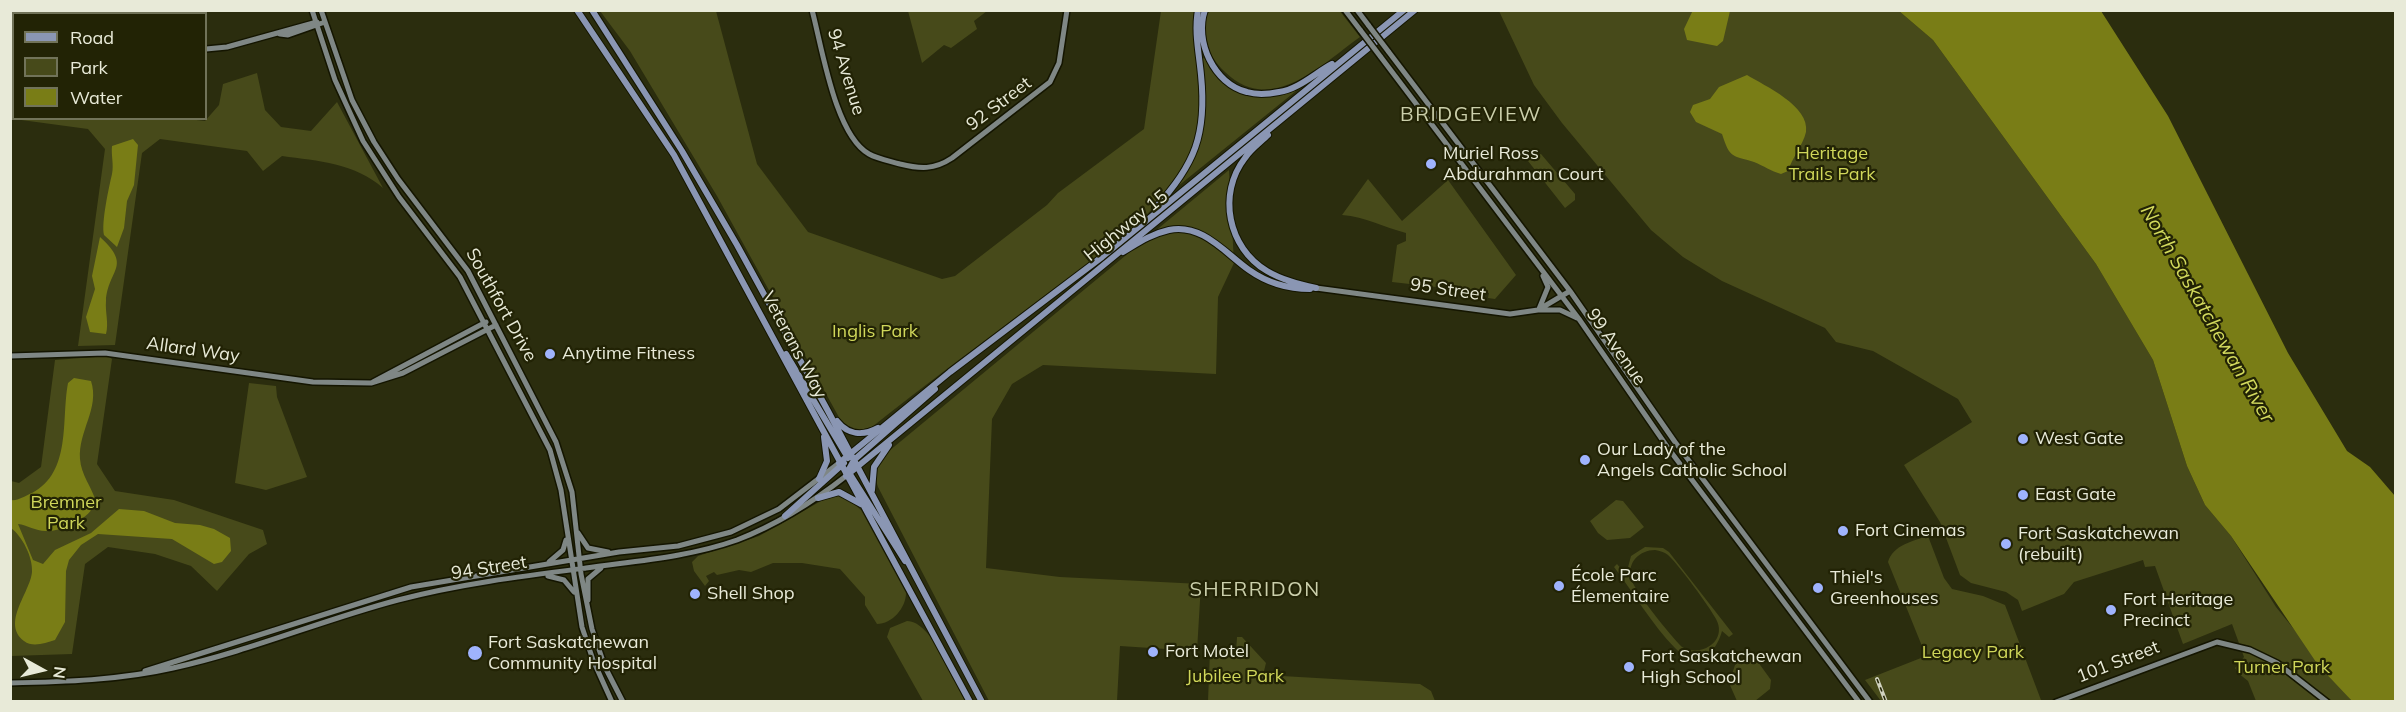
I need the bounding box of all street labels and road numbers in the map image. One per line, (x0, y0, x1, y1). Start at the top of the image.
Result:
street label: 94 Avenue (823, 26, 869, 118)
street label: 92 Street (962, 72, 1036, 136)
street label: Highway 15 (1080, 186, 1172, 266)
street label: Southfort Drive (461, 245, 541, 365)
street label: 95 Street (1409, 274, 1487, 306)
street label: Veterans Way (757, 288, 831, 402)
street label: 99 Avenue (1582, 304, 1650, 390)
street label: Allard Way (145, 333, 241, 367)
street label: 94 Street (450, 551, 528, 585)
street label: 101 Street (2074, 636, 2162, 688)

